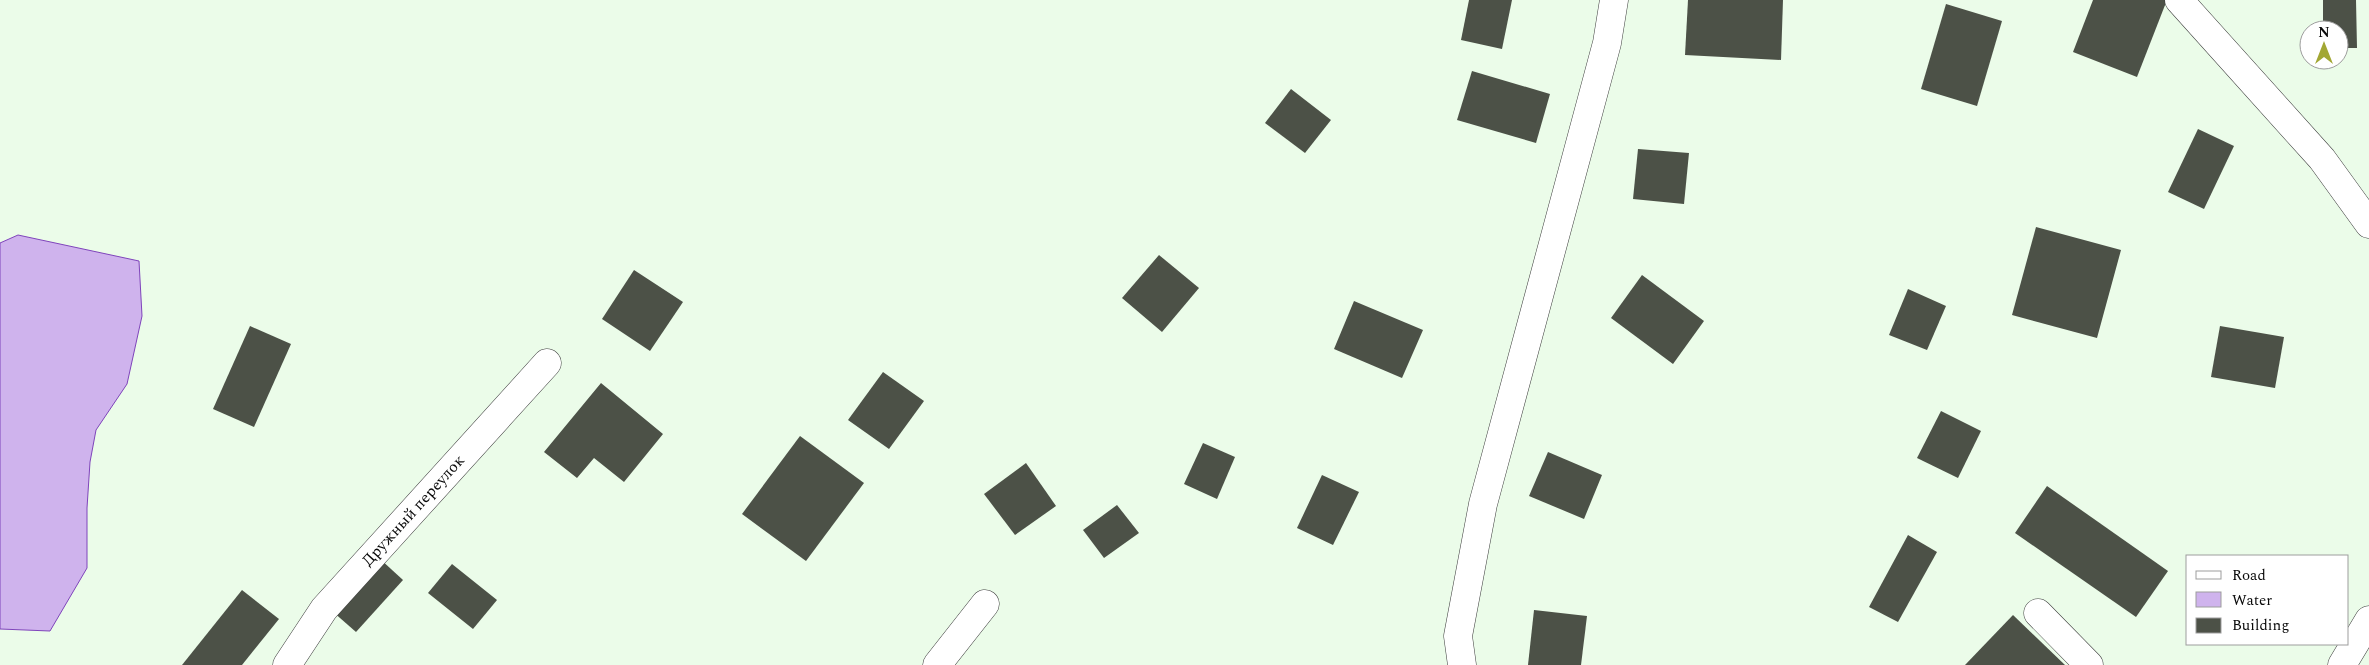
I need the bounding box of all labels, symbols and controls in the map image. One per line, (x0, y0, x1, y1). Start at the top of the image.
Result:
north arrow (2299, 20, 2349, 70)
text: N (2318, 22, 2330, 43)
street label: Дружный переулок (356, 449, 470, 572)
legend (2186, 555, 2349, 645)
text: Road (2232, 564, 2266, 587)
text: Water (2232, 589, 2272, 612)
text: Building (2232, 614, 2289, 637)

